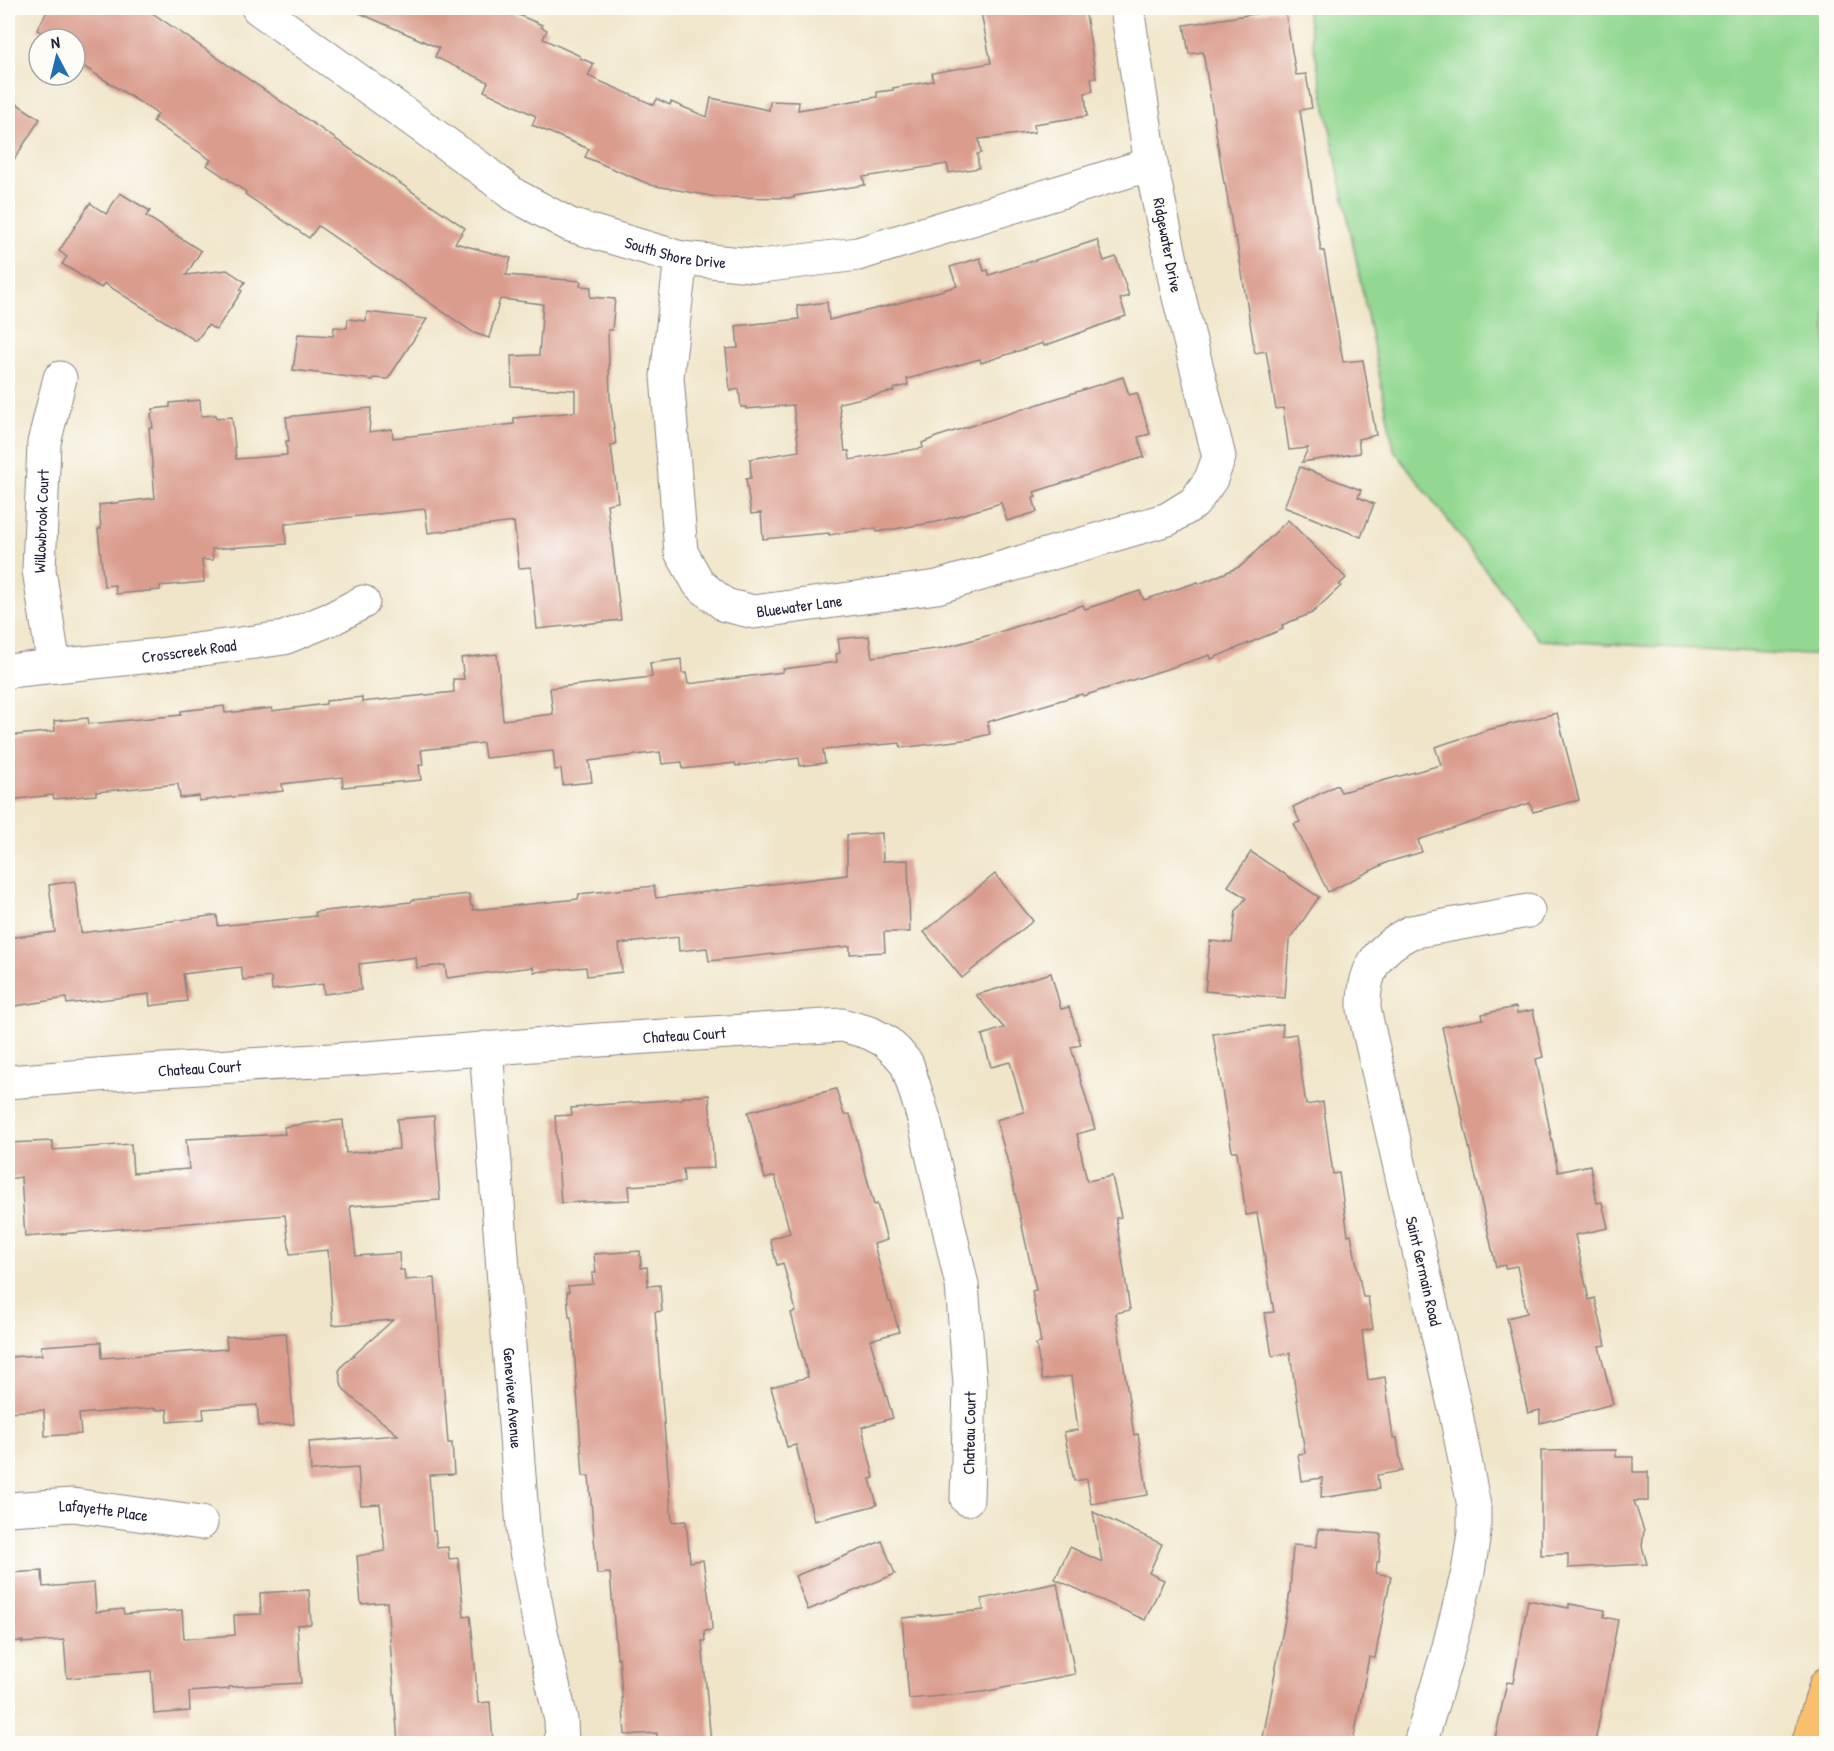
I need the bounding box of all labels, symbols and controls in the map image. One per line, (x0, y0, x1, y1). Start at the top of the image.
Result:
north arrow (27, 27, 87, 87)
text: N (50, 31, 61, 54)
street label: Ridgewater Drive (1148, 196, 1188, 295)
street label: South Shore Drive (622, 231, 728, 274)
street label: Willowbrook Court (28, 469, 54, 573)
street label: Bluewater Lane (755, 589, 844, 623)
street label: Crosscreek Road (140, 634, 238, 668)
street label: Chateau Court (642, 1021, 727, 1048)
street label: Chateau Court (157, 1054, 242, 1081)
street label: Saint Germain Road (1401, 1214, 1447, 1328)
street label: Genevieve Avenue (498, 1347, 528, 1450)
street label: Chateau Court (957, 1391, 981, 1475)
street label: Lafayette Place (59, 1494, 150, 1527)

